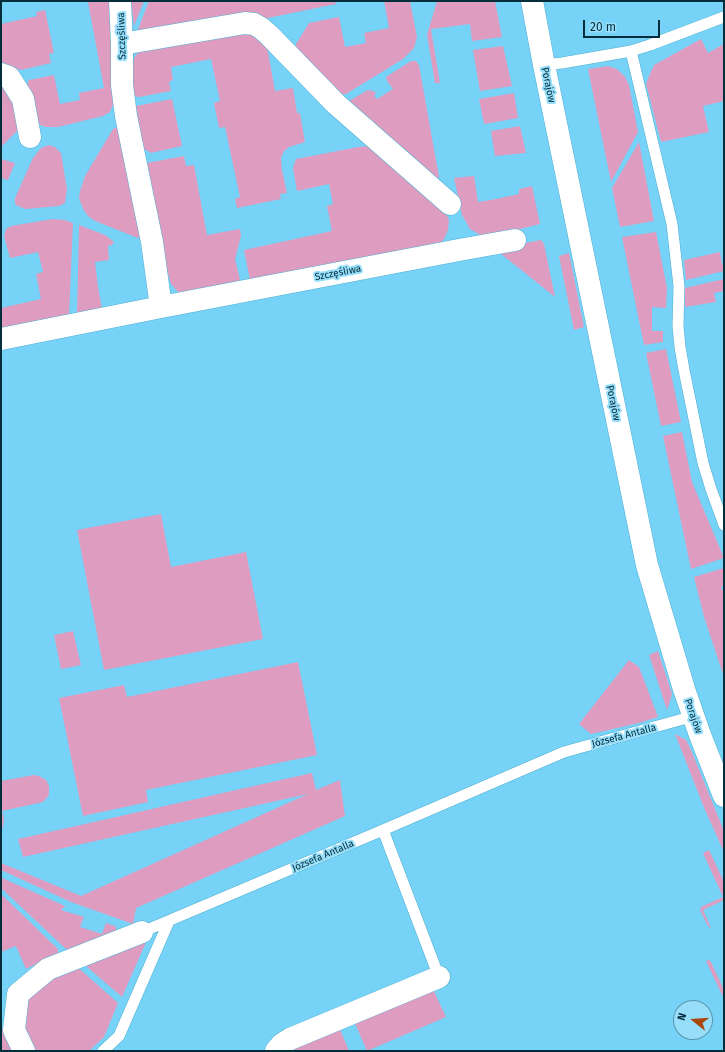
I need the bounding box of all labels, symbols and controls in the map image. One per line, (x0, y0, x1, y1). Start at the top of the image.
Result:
street label: Szczęśliwa (115, 12, 129, 60)
scale bar (585, 12, 662, 38)
text: 20 m (590, 20, 616, 34)
street label: Porajów (538, 66, 558, 104)
street label: Szczęśliwa (314, 263, 362, 283)
street label: Porajów (603, 384, 623, 422)
street label: Porajów (681, 697, 705, 735)
street label: Józsefa Antalla (590, 722, 658, 750)
street label: Józsefa Antalla (290, 838, 356, 874)
north arrow (673, 1000, 713, 1040)
text: N (675, 1011, 689, 1022)

